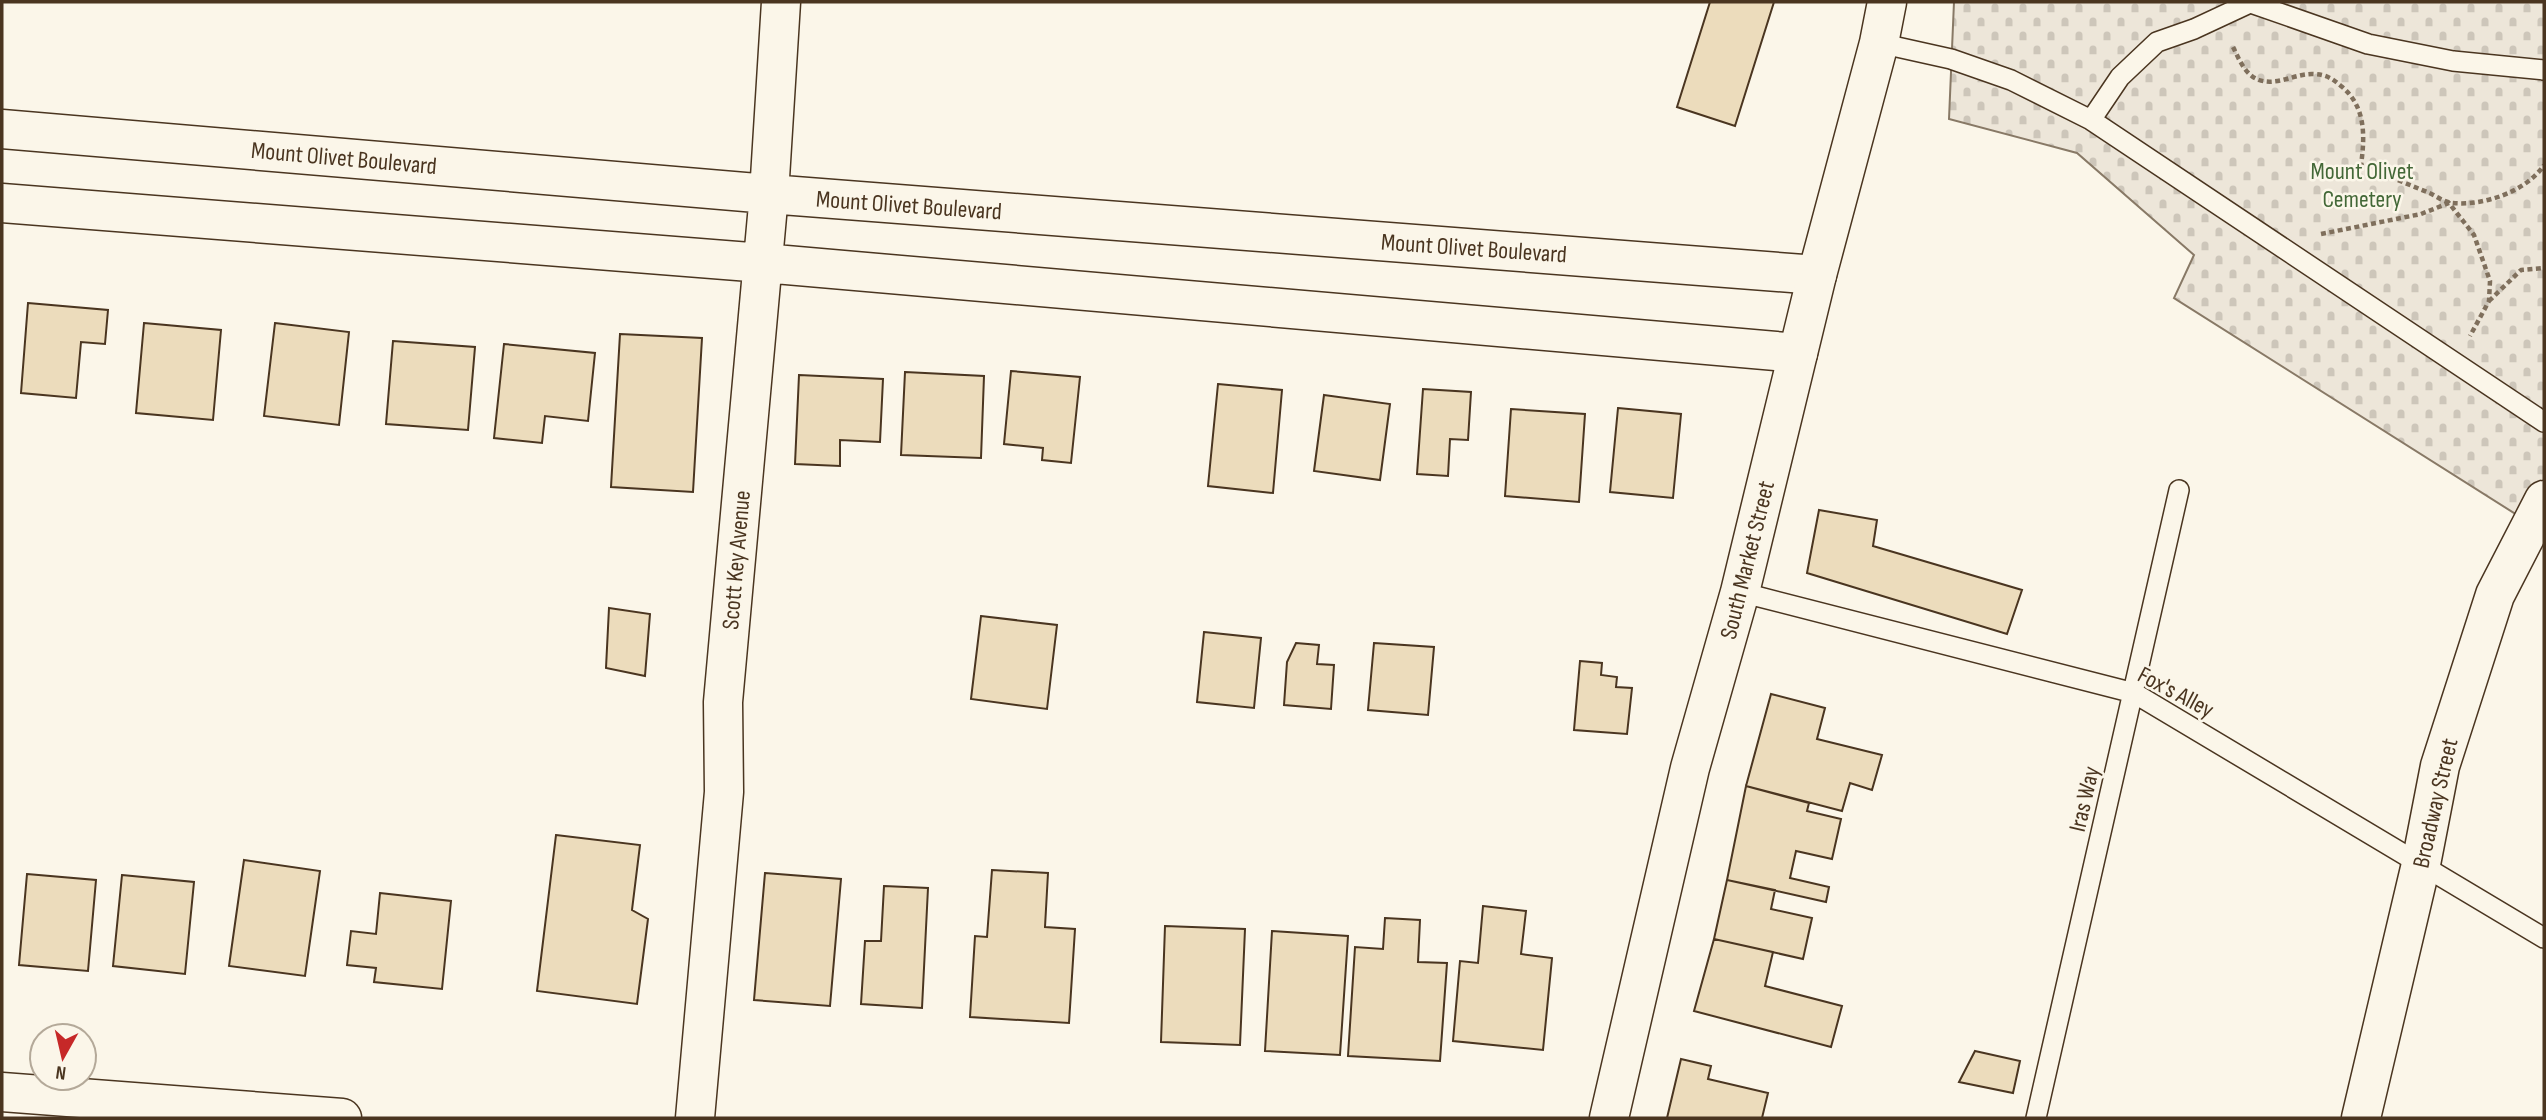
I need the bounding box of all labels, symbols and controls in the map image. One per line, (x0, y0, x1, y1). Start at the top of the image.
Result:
street label: Mount Olivet Boulevard (250, 136, 438, 181)
park label: Mount Olivet Cemetery (2310, 157, 2414, 214)
street label: Mount Olivet Boulevard (815, 185, 1003, 226)
street label: Mount Olivet Boulevard (1380, 228, 1568, 269)
street label: South Market Street (1714, 478, 1781, 642)
street label: Scott Key Avenue (716, 489, 757, 631)
street label: Fox's Alley (2133, 660, 2219, 724)
street label: Broadway Street (2406, 735, 2464, 871)
street label: Iras Way (2063, 764, 2106, 835)
north arrow (28, 1022, 98, 1092)
text: N (54, 1060, 67, 1084)

